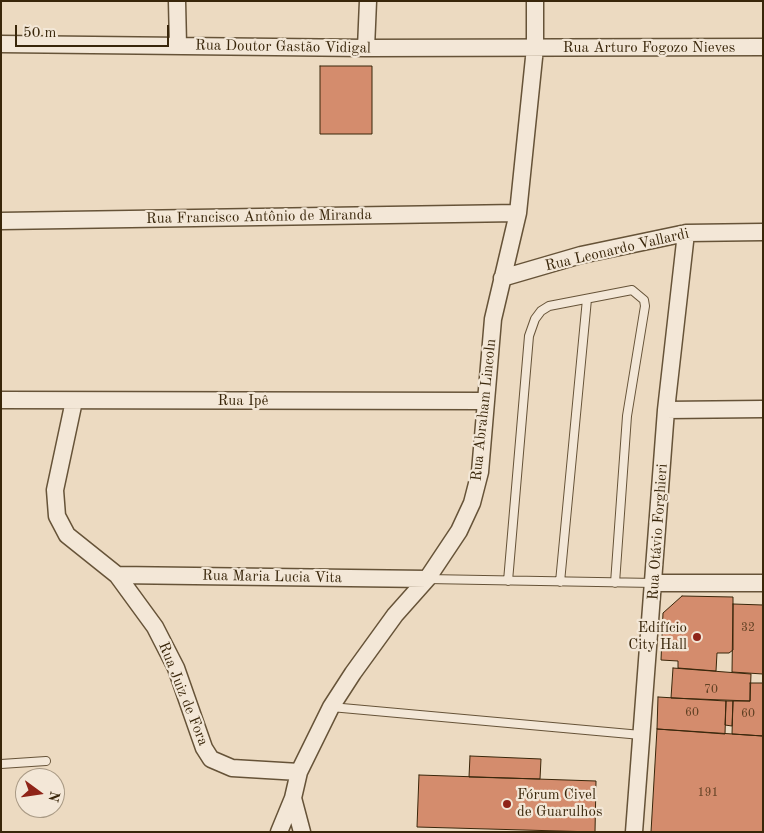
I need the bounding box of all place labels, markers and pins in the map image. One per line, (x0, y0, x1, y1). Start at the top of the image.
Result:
place label: Edifício City Hall (628, 619, 687, 654)
marker: Edifício City Hall (691, 631, 703, 643)
place label: Fórum Civel de Guarulhos (517, 786, 602, 821)
marker: Fórum Civel de Guarulhos (501, 798, 513, 810)

